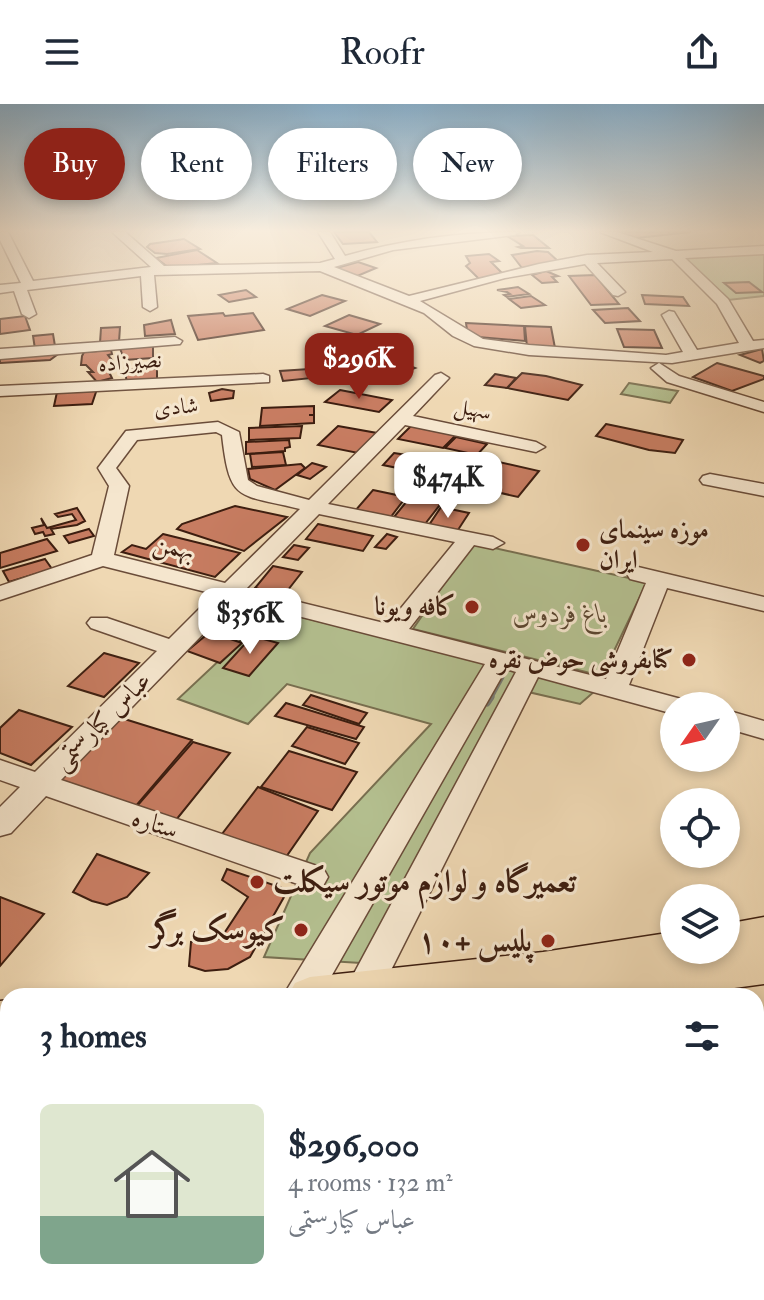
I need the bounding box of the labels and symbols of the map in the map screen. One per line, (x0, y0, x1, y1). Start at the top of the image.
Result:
pin: $296K (303, 333, 415, 401)
street label: نصیرزاده (97, 346, 163, 378)
street label: شادی (153, 391, 199, 423)
street label: سهیل (452, 391, 494, 428)
pin: $474K (392, 452, 504, 520)
place label: موزه سینمای ایران (599, 514, 709, 576)
street label: بهمن (150, 527, 198, 568)
marker: موزه سینمای ایران (574, 536, 592, 554)
pin: $356K (194, 588, 306, 656)
place label: کافه ویونا (375, 591, 456, 623)
marker: کافه ویونا (463, 598, 481, 616)
park label: باغ فردوس (513, 598, 608, 635)
place label: کتابفروشی حوض نقره (489, 644, 673, 677)
marker: کتابفروشی حوض نقره (680, 651, 698, 669)
street label: عباس کیارستمی (46, 665, 159, 778)
north arrow (660, 692, 740, 772)
street label: ستاره (128, 802, 182, 846)
place label: تعمیرگاه و لوازم موتور سیکلت (273, 862, 577, 909)
marker: تعمیرگاه و لوازم موتور سیکلت (248, 873, 266, 891)
place label: کیوسک برگر (148, 908, 285, 950)
marker: کیوسک برگر (292, 921, 310, 939)
place label: پلیس +۱۰ (417, 921, 534, 964)
marker: پلیس +۱۰ (539, 932, 557, 950)

